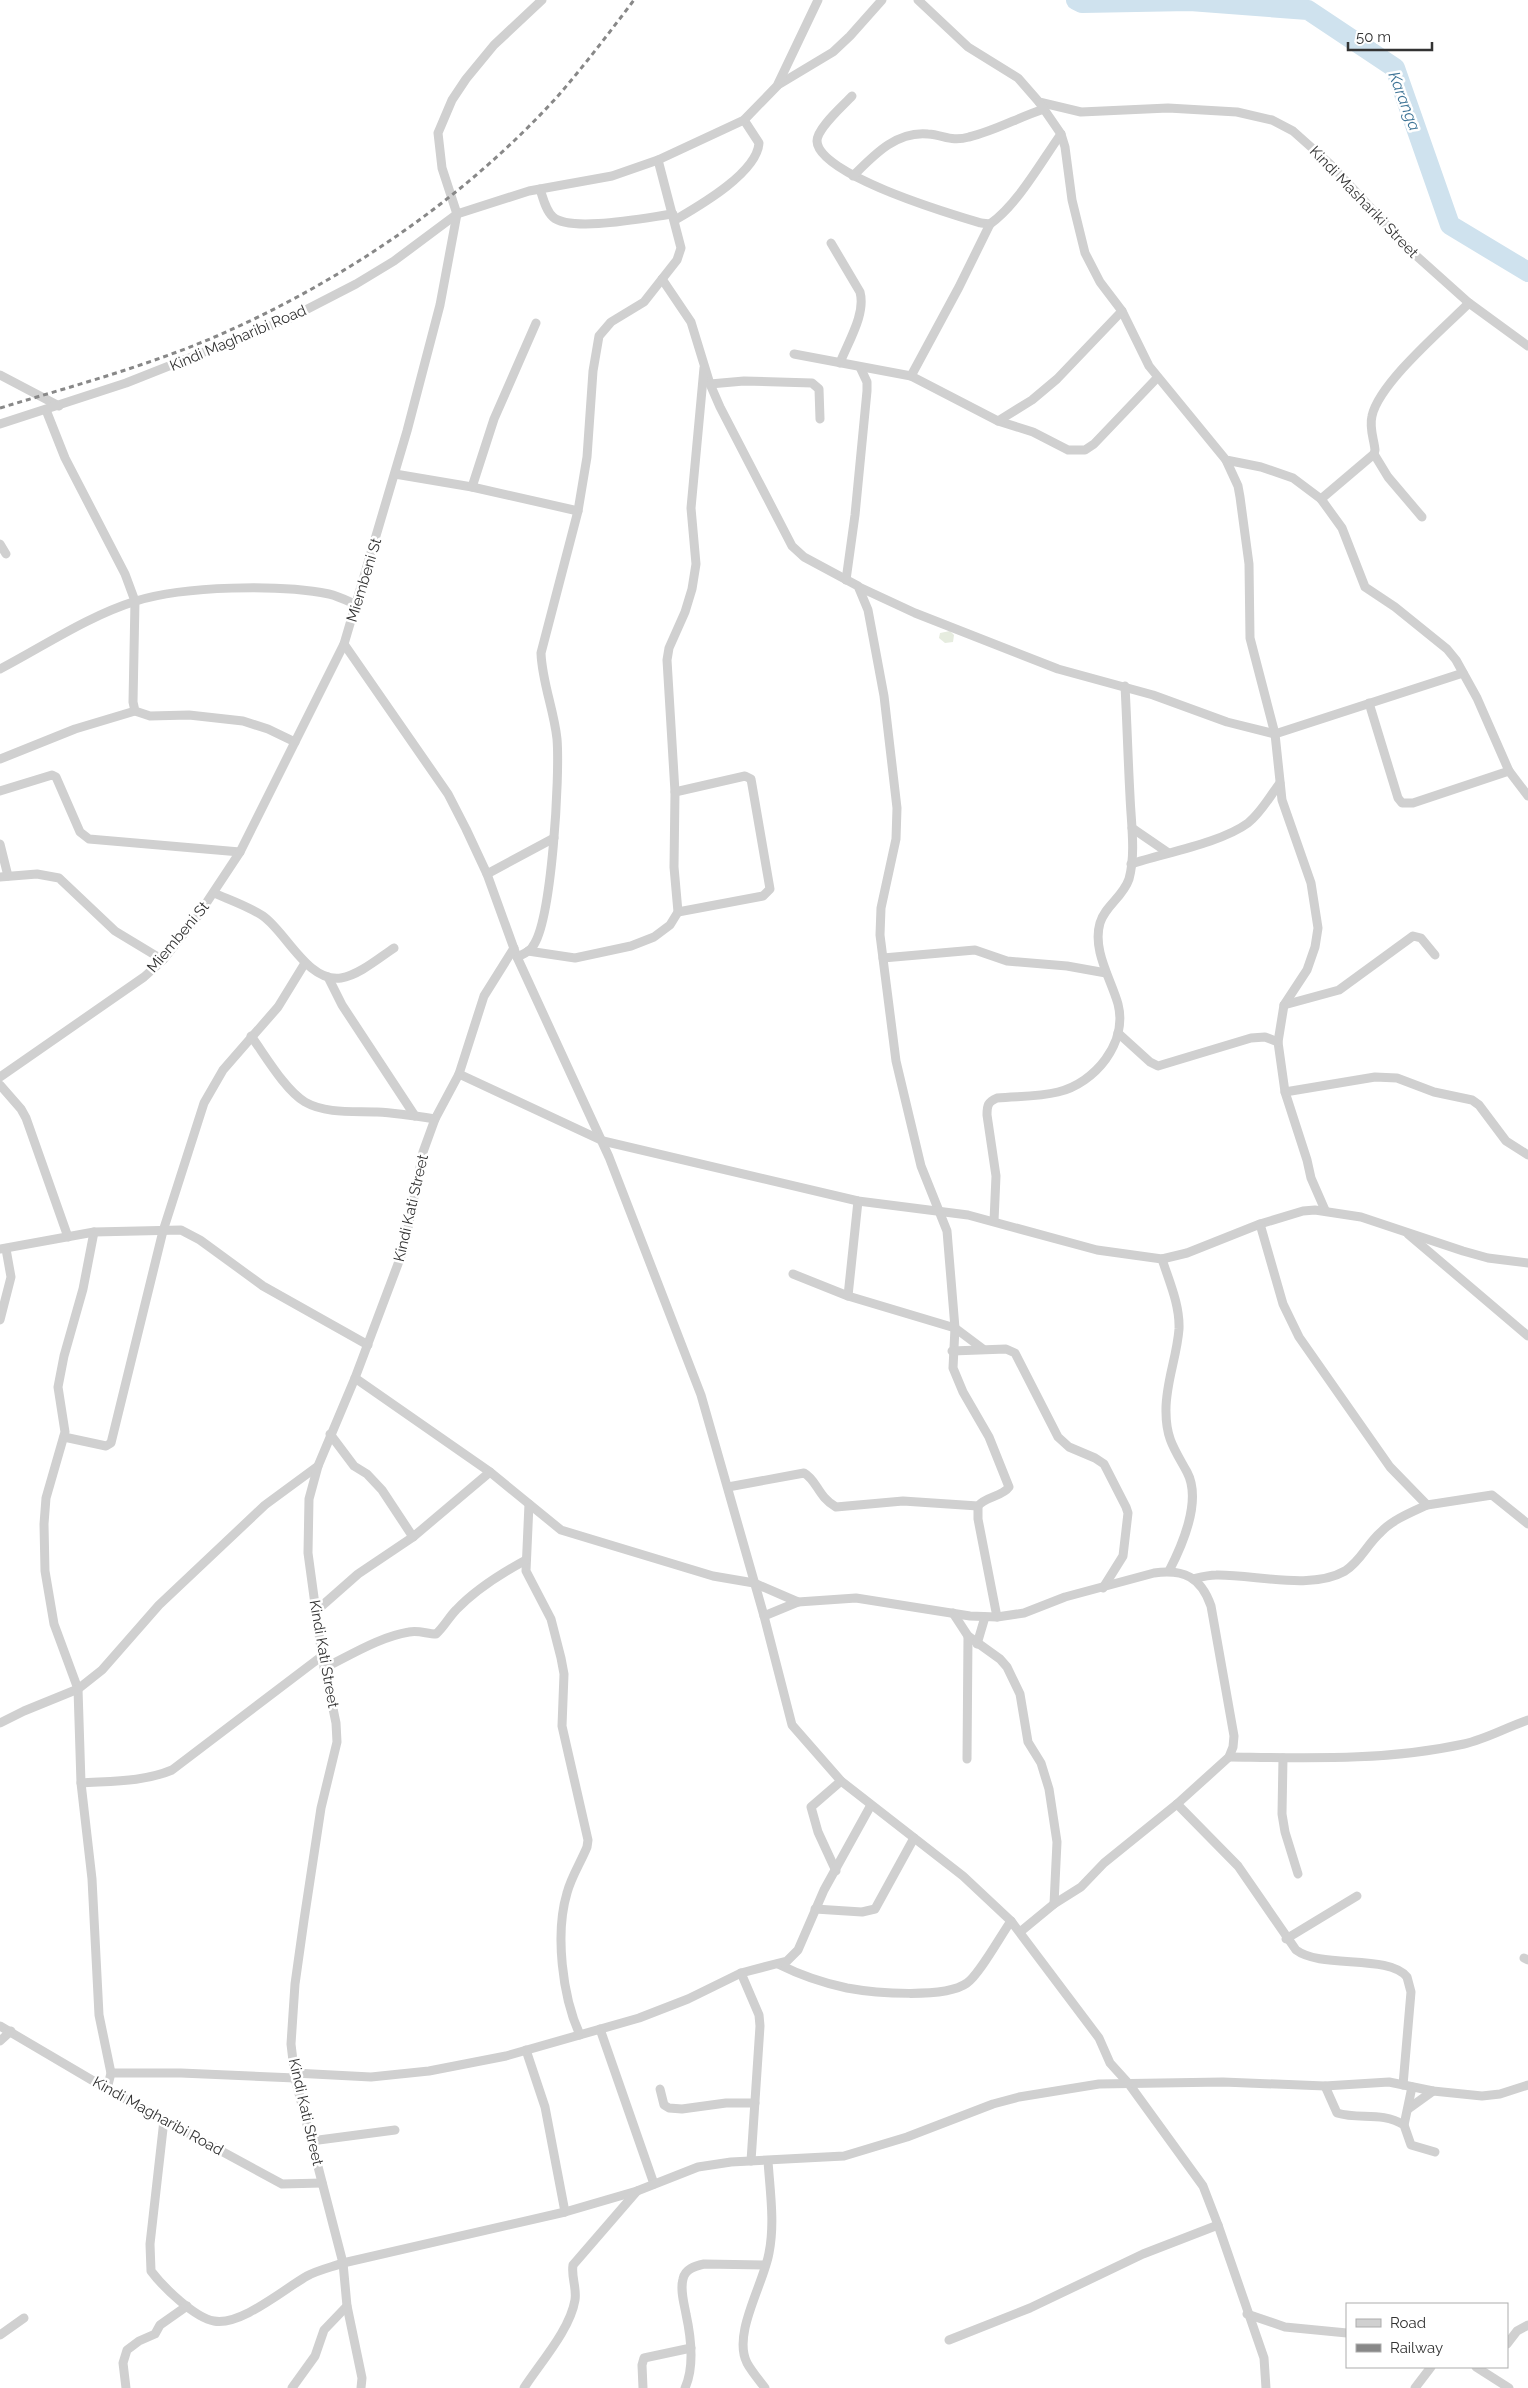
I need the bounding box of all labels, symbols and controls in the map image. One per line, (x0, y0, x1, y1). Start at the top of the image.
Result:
scale bar (1348, 20, 1432, 52)
text: 50 m (1356, 28, 1391, 46)
water label: Karanga (1385, 69, 1425, 134)
street label: Kindi Mashariki Street (1306, 142, 1422, 262)
street label: Kindi Magharibi Road (167, 301, 309, 375)
street label: Miembeni St (343, 536, 385, 624)
street label: Miembeni St (143, 898, 213, 976)
street label: Kindi Kati Street (390, 1153, 432, 1263)
street label: Kindi Kati Street (306, 1598, 342, 1710)
street label: Kindi Kati Street (285, 2057, 327, 2167)
street label: Kindi Magharibi Road (90, 2073, 226, 2159)
legend (1346, 2303, 1508, 2368)
text: Road (1390, 2314, 1426, 2332)
text: Railway (1390, 2339, 1443, 2357)

